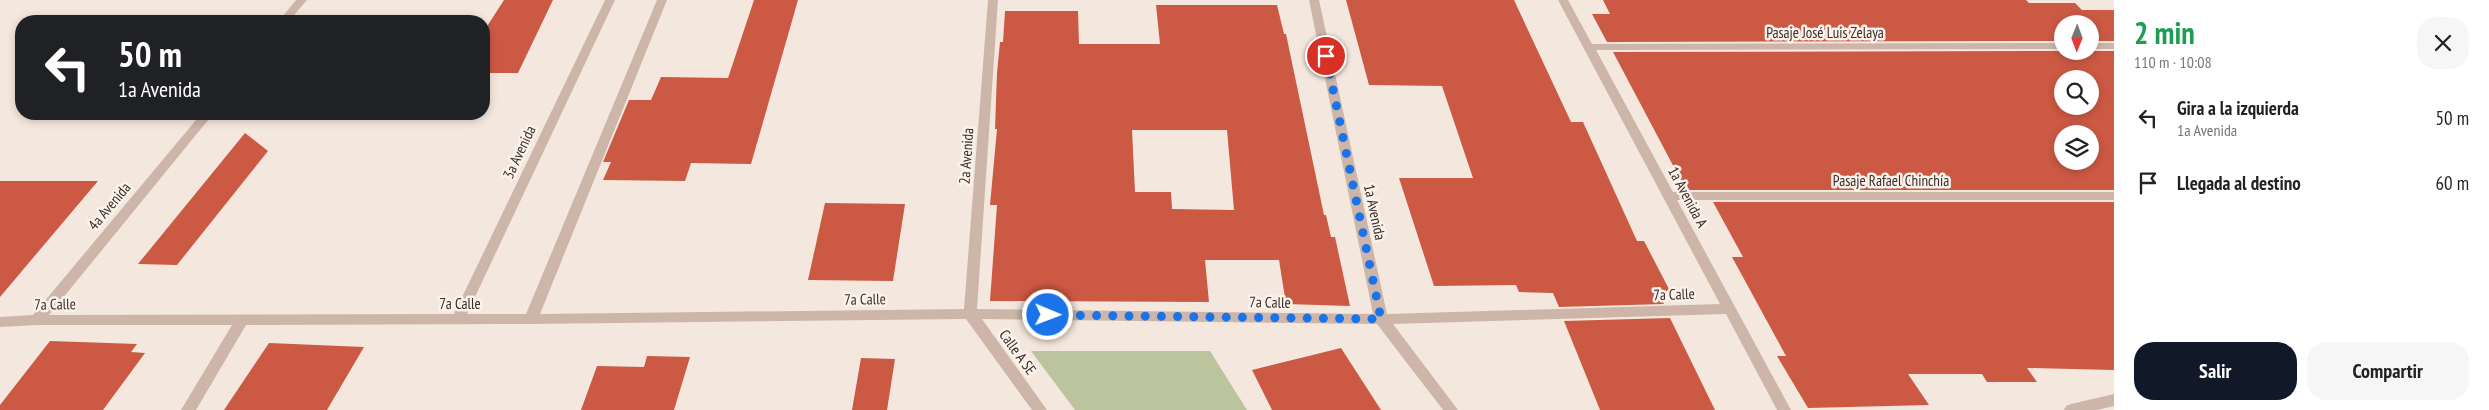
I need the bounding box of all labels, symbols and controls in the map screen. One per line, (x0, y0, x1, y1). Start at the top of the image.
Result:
text: 2 min (2134, 13, 2195, 52)
north arrow (2054, 15, 2099, 60)
map controls (2054, 15, 2099, 170)
button: close (2417, 17, 2469, 69)
street label: Pasaje José Luis Zelaya (1766, 23, 1884, 42)
text: 50 m (118, 31, 182, 77)
icon: left (35, 35, 100, 100)
pin (1305, 35, 1347, 77)
icon: arrive (1312, 42, 1340, 70)
text: 110 m · 10:08 (2134, 52, 2212, 72)
button: search (2054, 70, 2099, 115)
text: 1a Avenida (118, 75, 201, 103)
text: Gira a la izquierda (2177, 96, 2299, 120)
icon: left (2134, 104, 2162, 132)
text: 50 m (2436, 106, 2469, 130)
text: 1a Avenida (2177, 120, 2237, 140)
street label: 3a Avenida (498, 122, 540, 182)
button: layers (2054, 125, 2099, 170)
street label: 2a Avenida (955, 127, 977, 185)
street label: 1a Avenida A (1664, 163, 1712, 232)
icon: arrive (2134, 169, 2162, 197)
street label: Pasaje Rafael Chinchía (1833, 171, 1949, 190)
text: Llegada al destino (2177, 171, 2301, 195)
text: 60 m (2436, 171, 2469, 195)
street label: 4a Avenida (84, 178, 134, 234)
street label: 1a Avenida (1360, 182, 1390, 242)
street label: 7a Calle (1653, 284, 1695, 304)
position arrow (1021, 288, 1073, 340)
street label: 7a Calle (844, 289, 886, 309)
street label: 7a Calle (1249, 292, 1291, 312)
street label: 7a Calle (34, 294, 76, 314)
street label: 7a Calle (439, 294, 481, 313)
street label: Calle A SE (995, 326, 1041, 378)
button: Salir (2134, 342, 2297, 400)
button: Compartir (2307, 342, 2469, 400)

